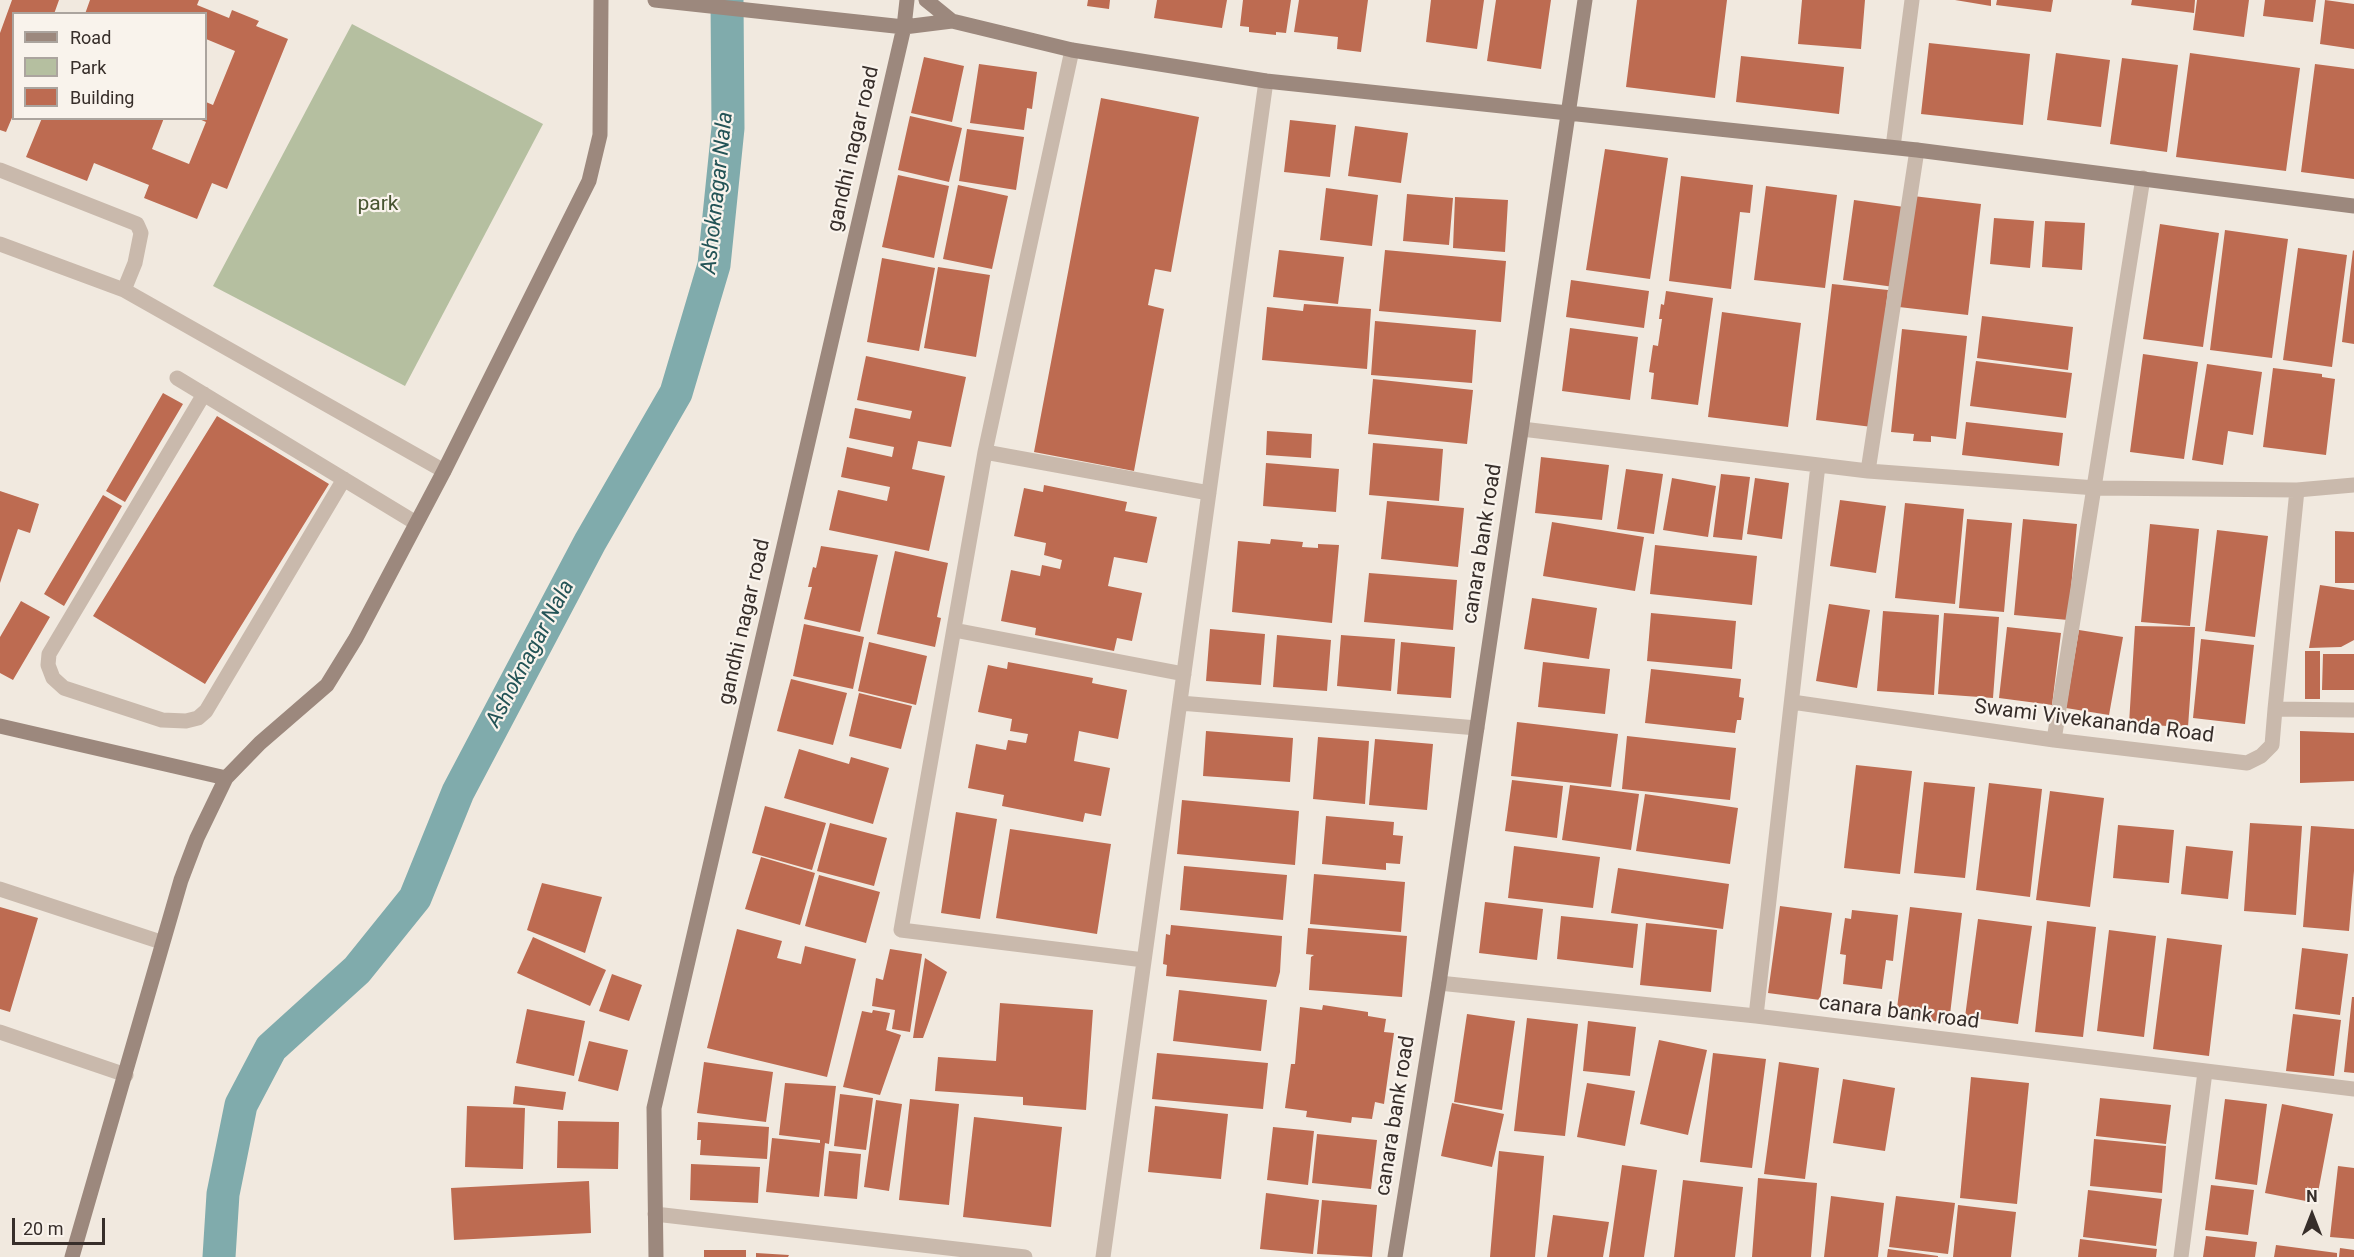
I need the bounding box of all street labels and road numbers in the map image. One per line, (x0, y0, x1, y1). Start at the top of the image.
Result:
street label: gandhi nagar road (823, 64, 885, 234)
street label: canara bank road (1458, 462, 1508, 626)
street label: gandhi nagar road (714, 537, 776, 707)
street label: Swami Vivekananda Road (1973, 695, 2215, 749)
street label: canara bank road (1817, 991, 1981, 1035)
street label: canara bank road (1371, 1034, 1421, 1198)

